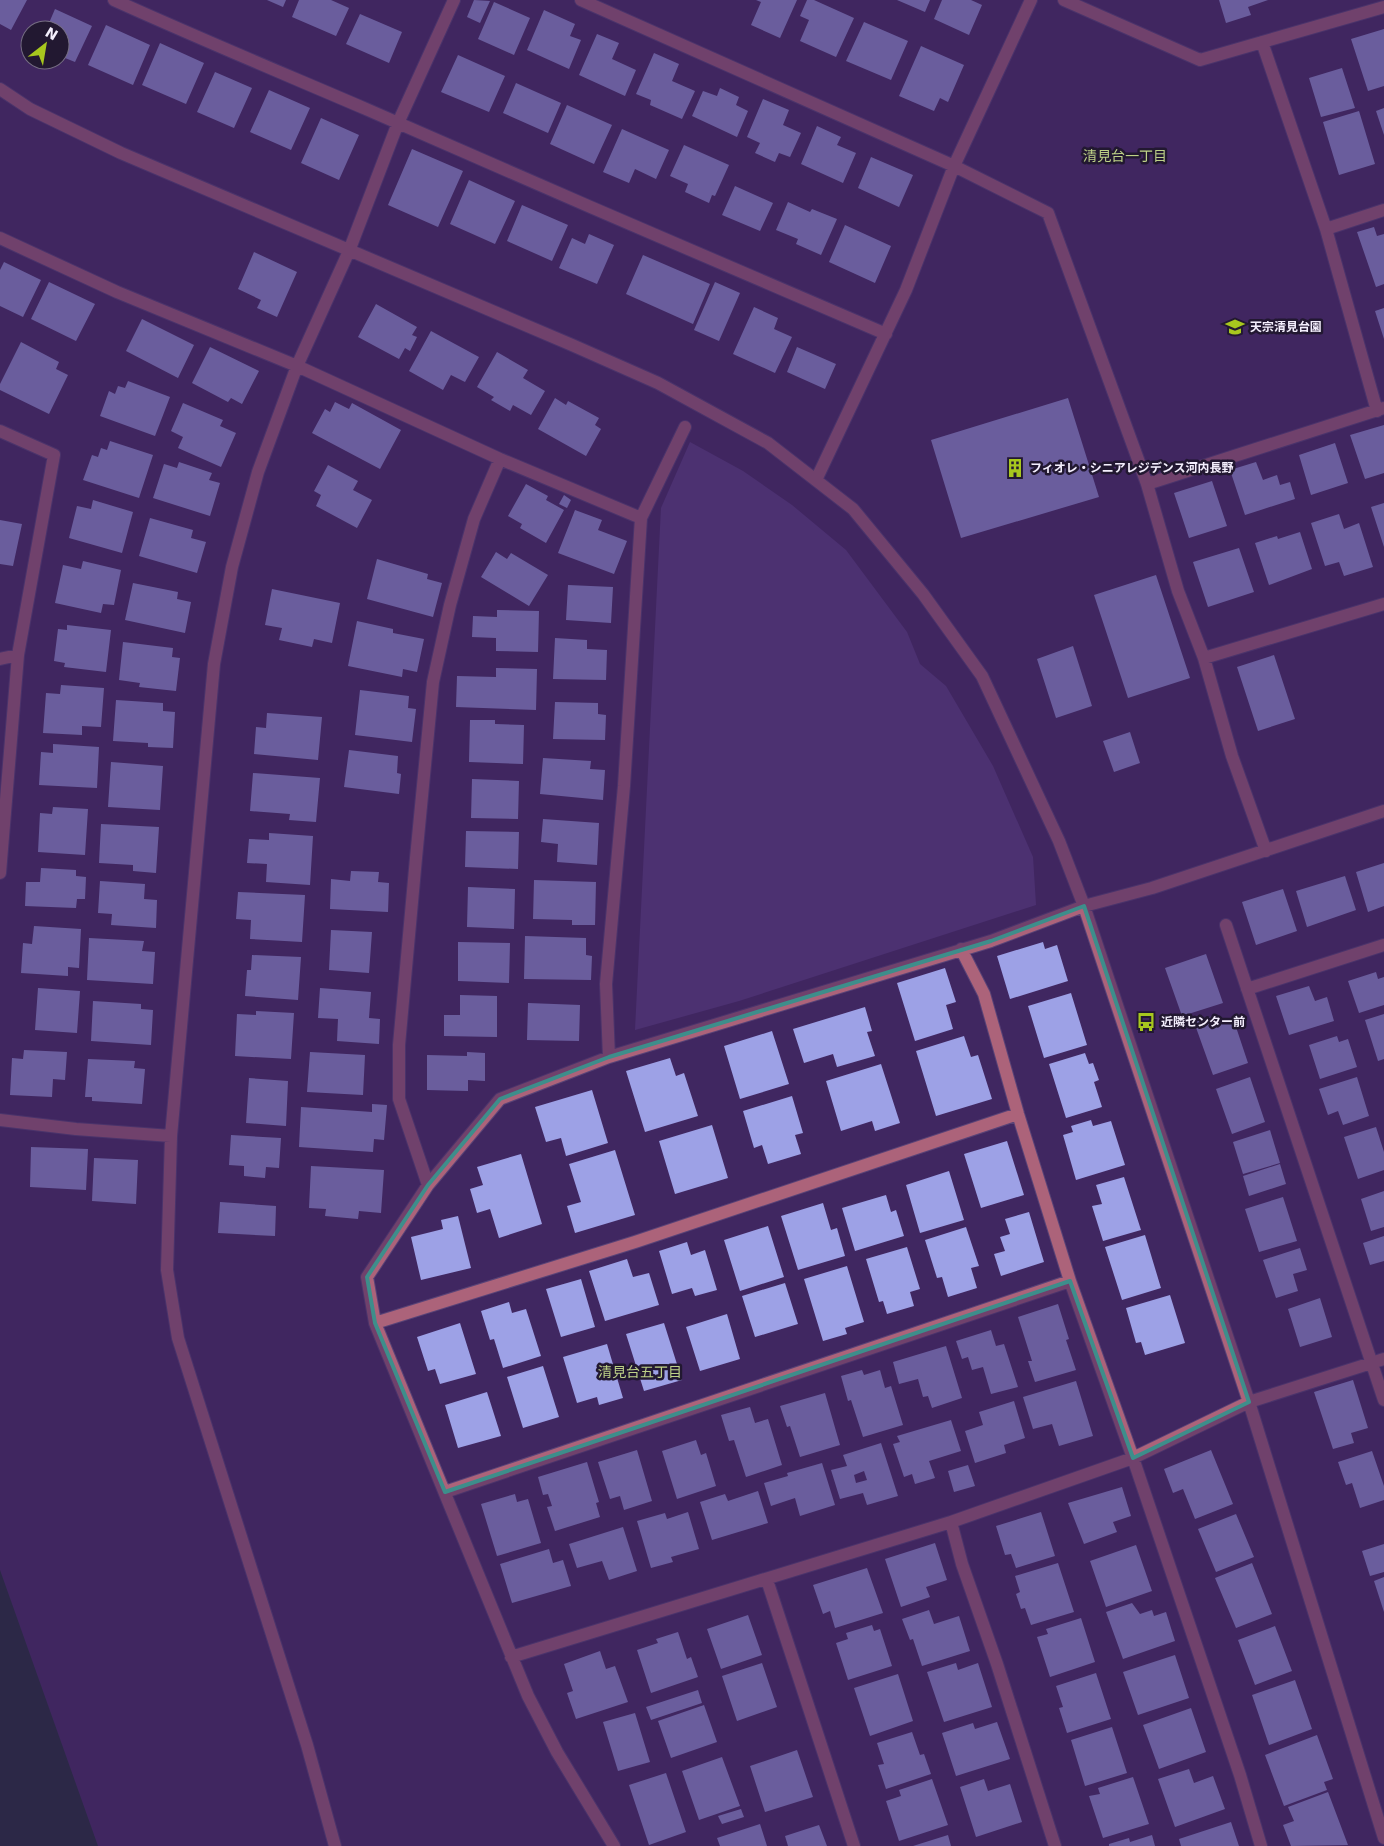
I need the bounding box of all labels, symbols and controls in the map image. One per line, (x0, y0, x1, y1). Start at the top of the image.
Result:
north arrow (20, 20, 70, 70)
text: N (43, 24, 61, 44)
district label: 清見台一丁目 (1083, 148, 1167, 164)
school or university icon: 天宗清見台園 (1224, 316, 1246, 338)
place label: 天宗清見台園 (1250, 320, 1322, 334)
building icon: フィオレ・シニアレジデンス河内長野 (1004, 457, 1026, 479)
place label: フィオレ・シニアレジデンス河内長野 (1030, 461, 1234, 475)
bus stop icon: 近隣センター前 (1135, 1011, 1157, 1033)
place label: 近隣センター前 (1161, 1015, 1245, 1029)
district label: 清見台五丁目 (598, 1364, 682, 1380)

